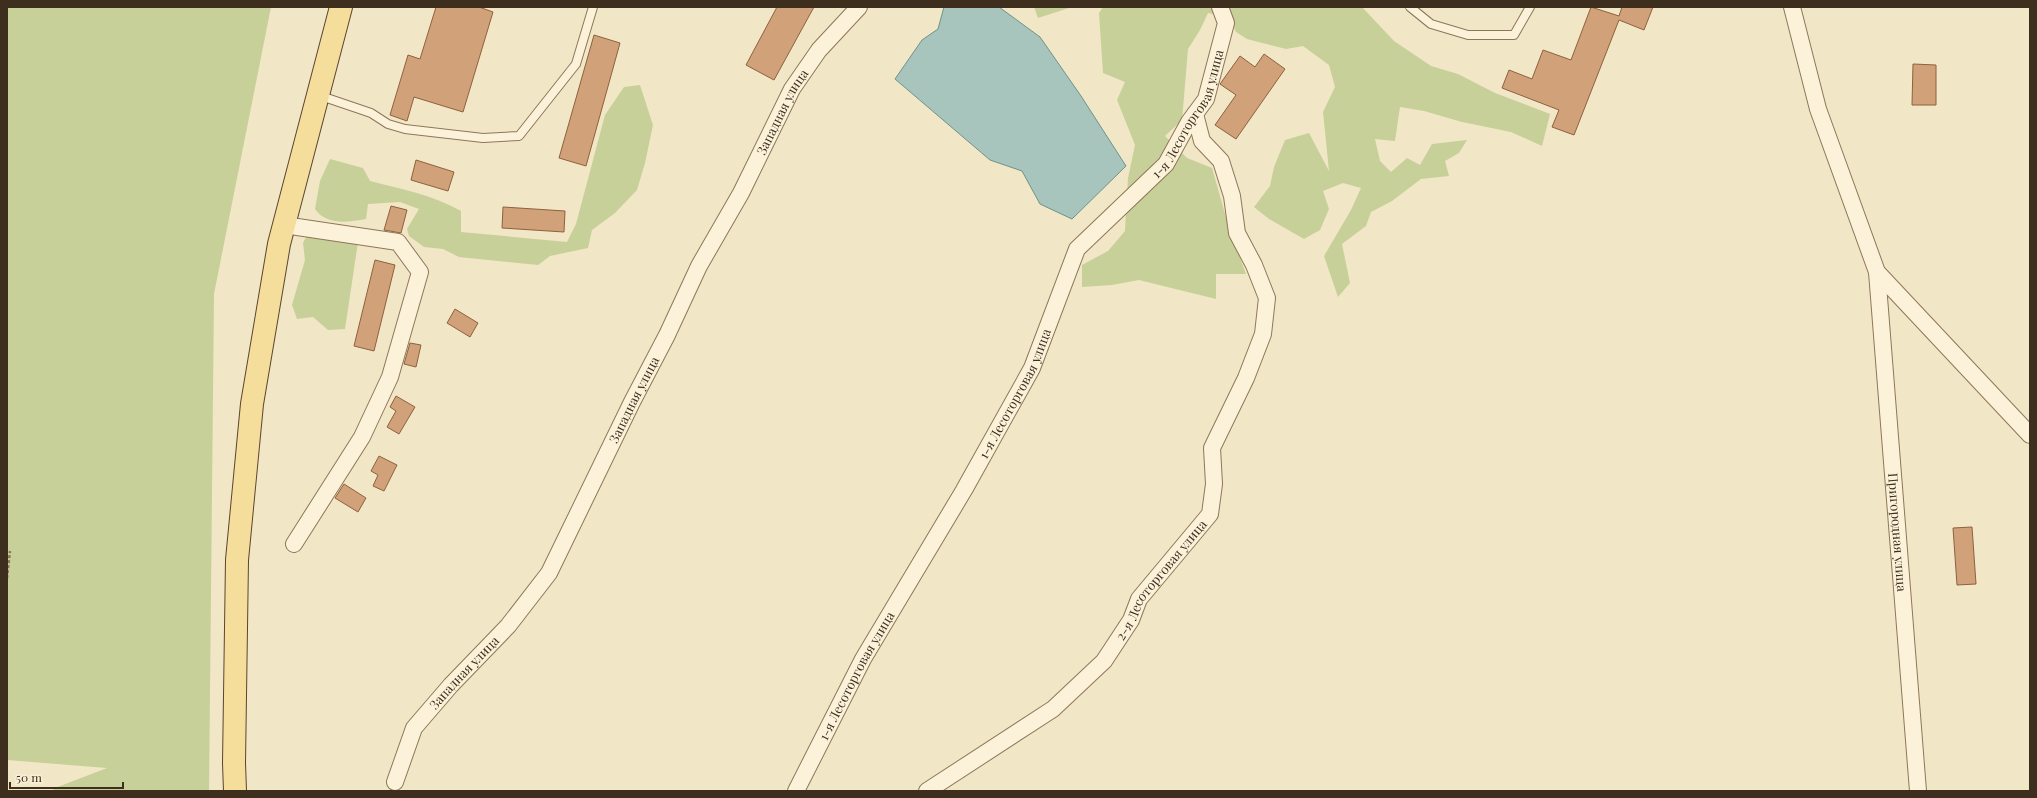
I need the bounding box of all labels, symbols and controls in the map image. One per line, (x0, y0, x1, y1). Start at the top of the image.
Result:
street label: 1-я Лесоторговая улица (1148, 47, 1227, 181)
street label: Западная улица (752, 65, 812, 157)
street label: 1-я Лесоторговая улица (974, 326, 1054, 462)
street label: Западная улица (604, 353, 663, 445)
street label: Пригородная улица (1885, 472, 1911, 593)
street label: 2-я Лесоторговая улица (1111, 515, 1210, 643)
street label: 1-я Лесоторговая улица (814, 608, 898, 743)
street label: Западная улица (425, 631, 503, 712)
scale bar (10, 764, 123, 790)
text: 50 m (16, 769, 42, 785)

